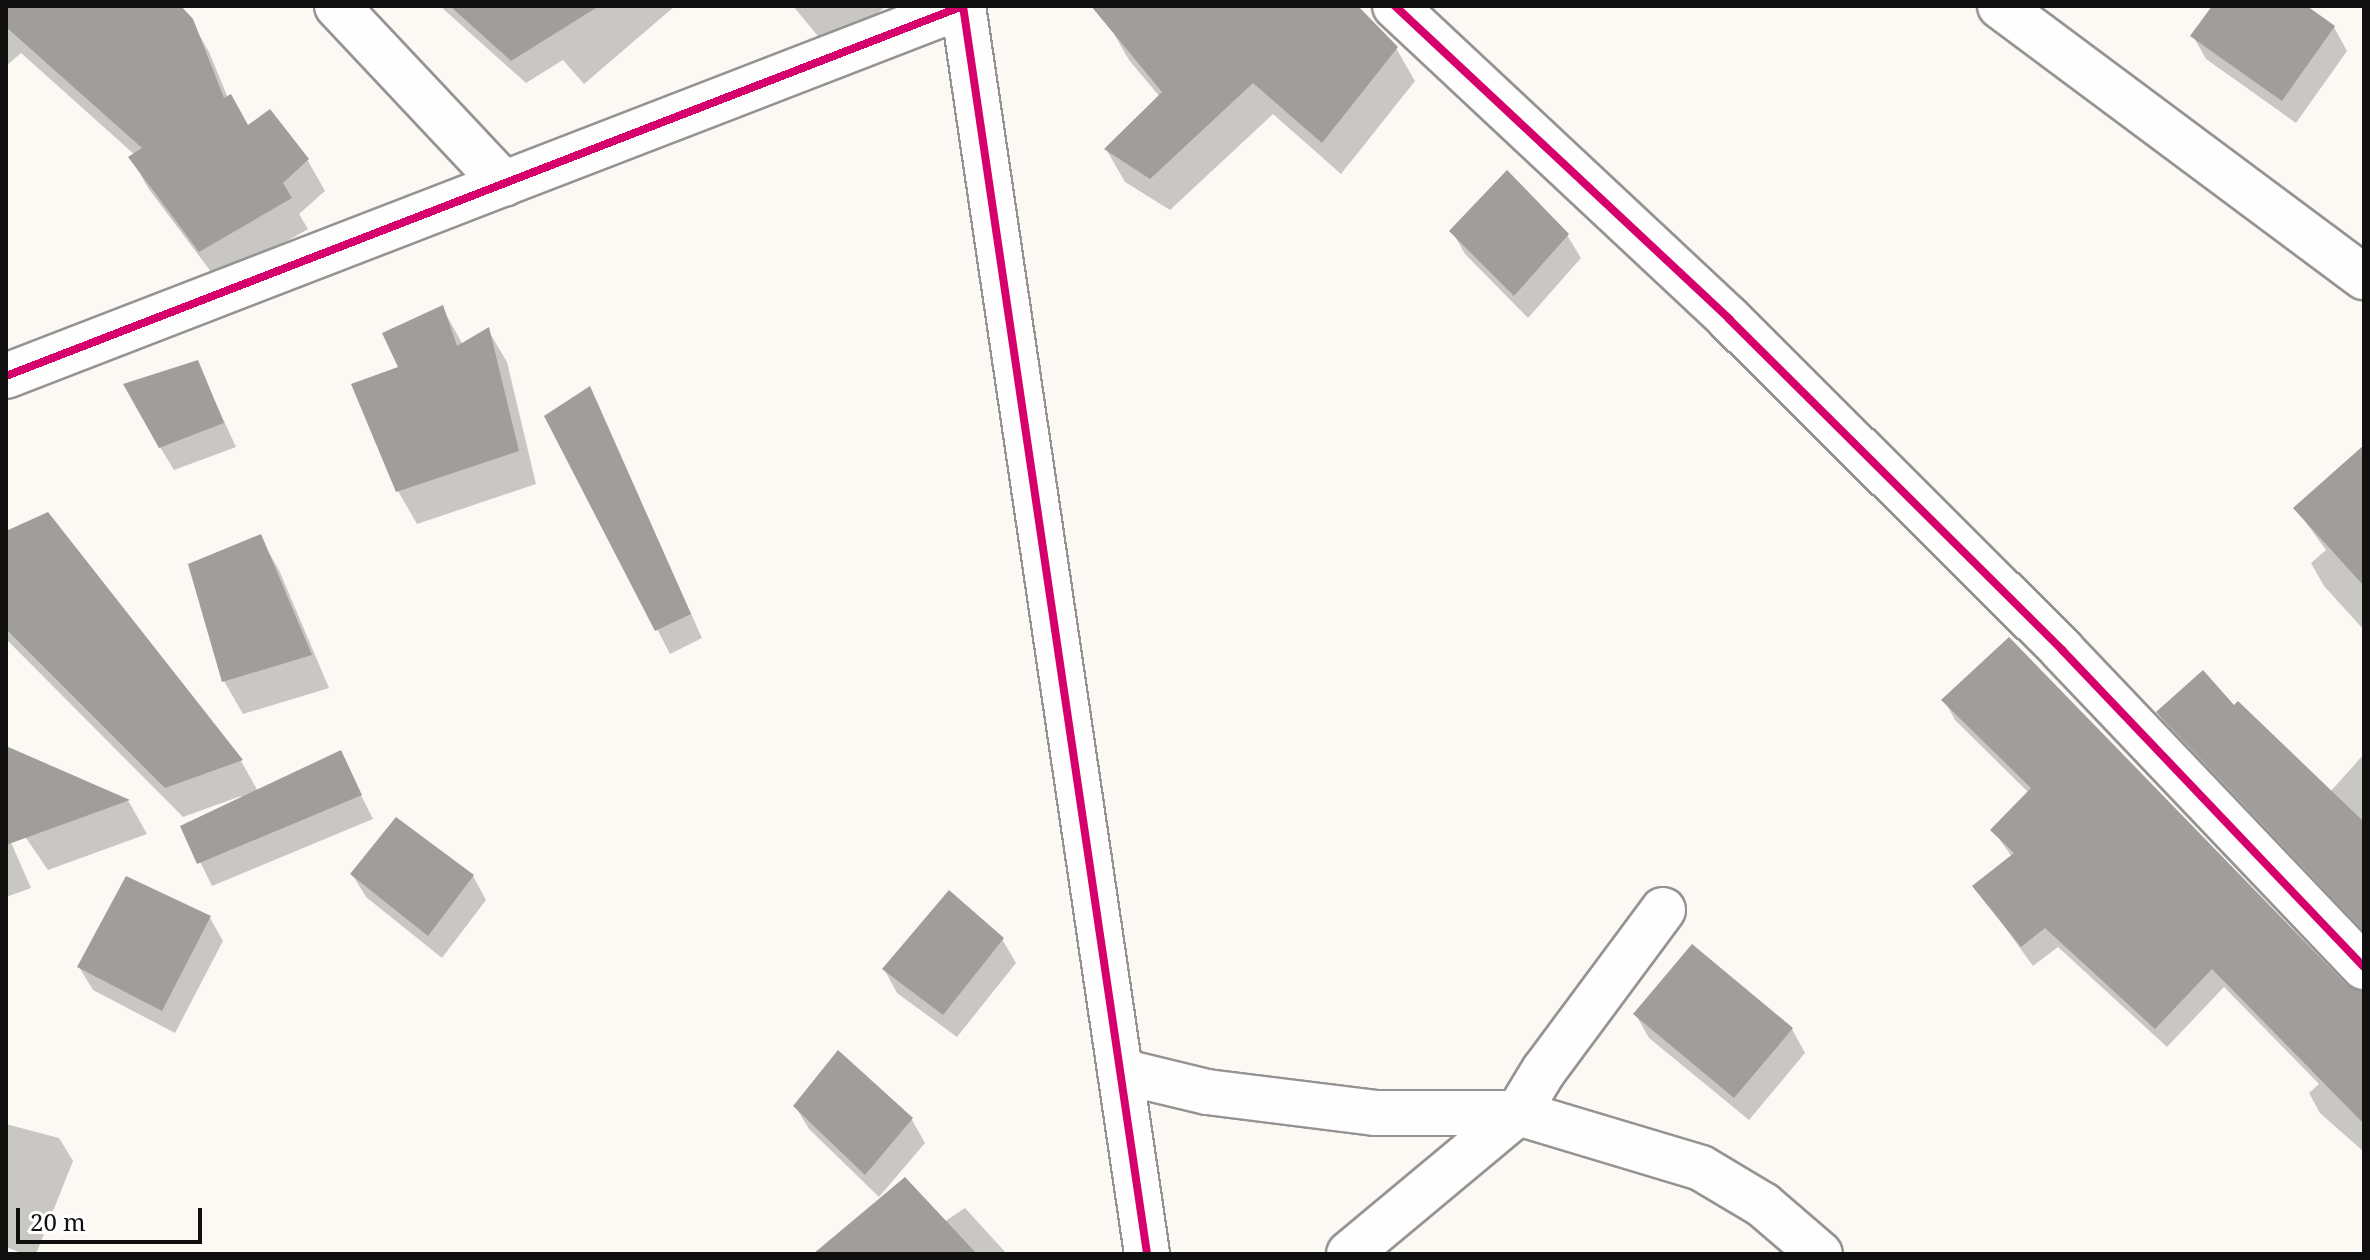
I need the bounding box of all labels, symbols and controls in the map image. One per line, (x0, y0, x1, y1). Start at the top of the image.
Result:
scale bar (20, 1192, 206, 1242)
text: 20 m (30, 1205, 86, 1238)

